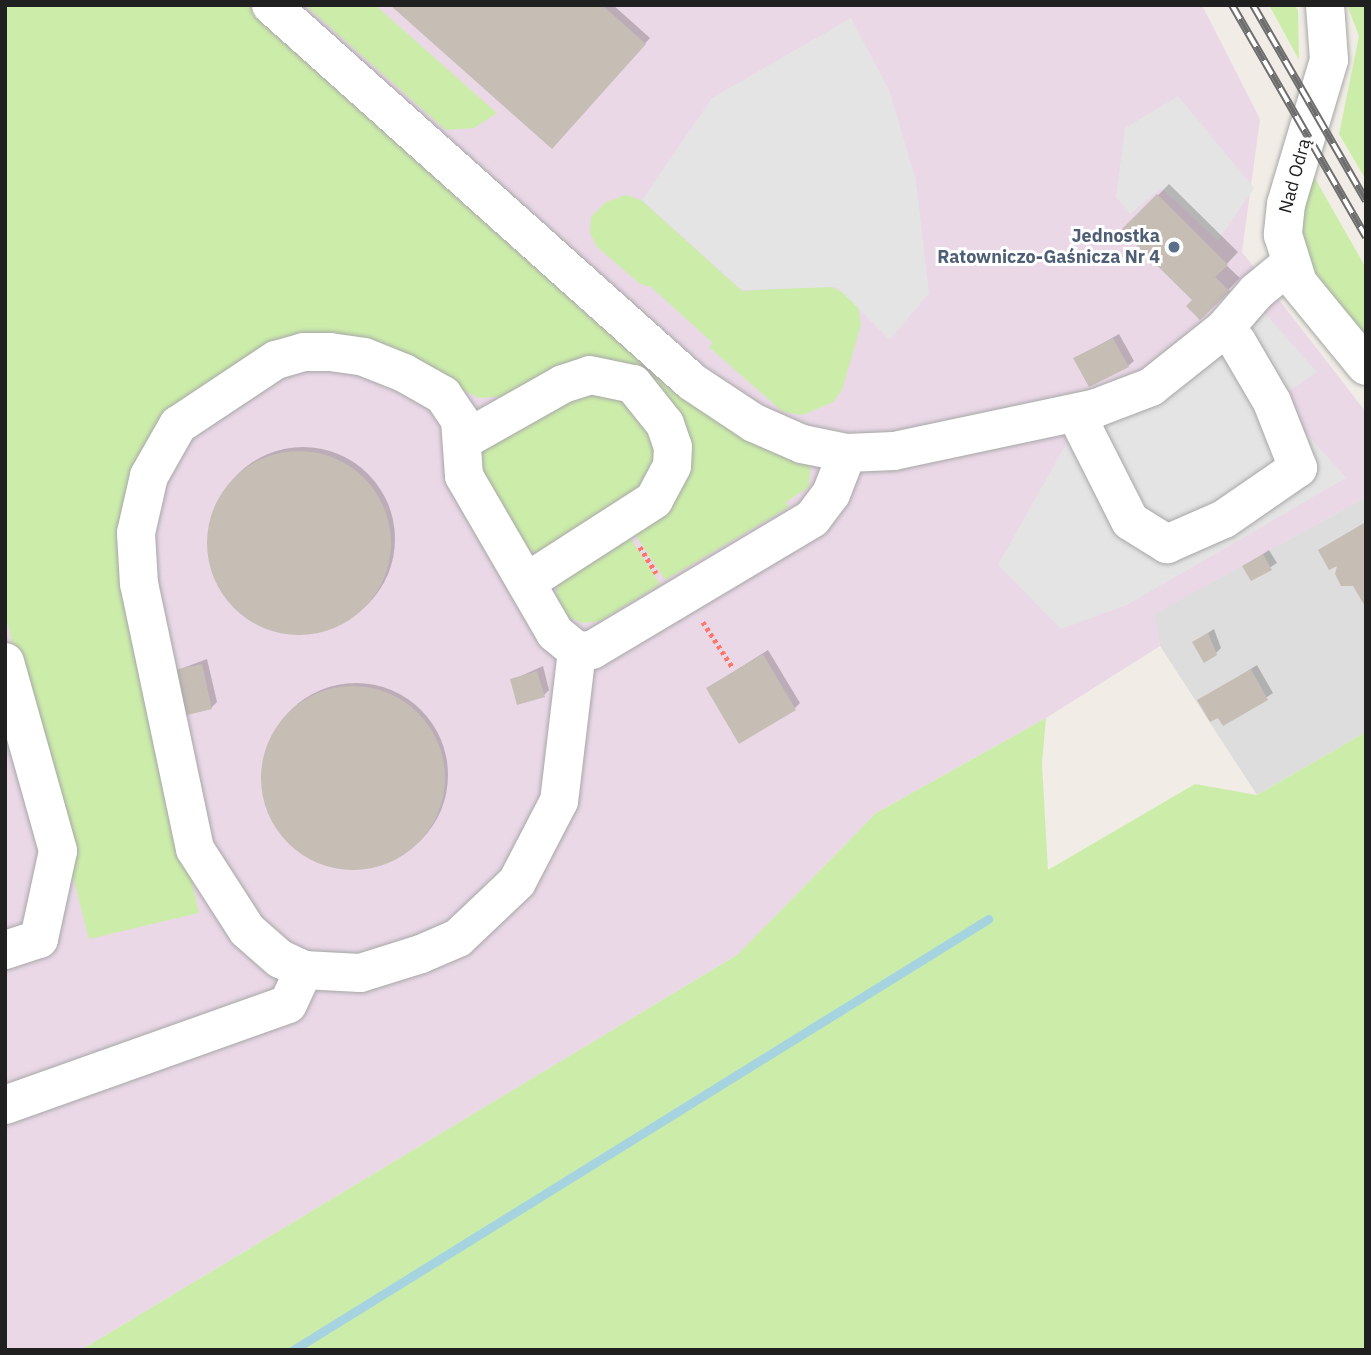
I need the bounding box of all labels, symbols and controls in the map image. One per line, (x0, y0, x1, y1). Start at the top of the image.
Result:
street label: Nad Odrą (1275, 136, 1315, 216)
place label: Jednostka Ratowniczo-Gaśnicza Nr 4 (937, 226, 1160, 268)
marker: Jednostka Ratowniczo-Gaśnicza Nr 4 (1166, 239, 1182, 255)

